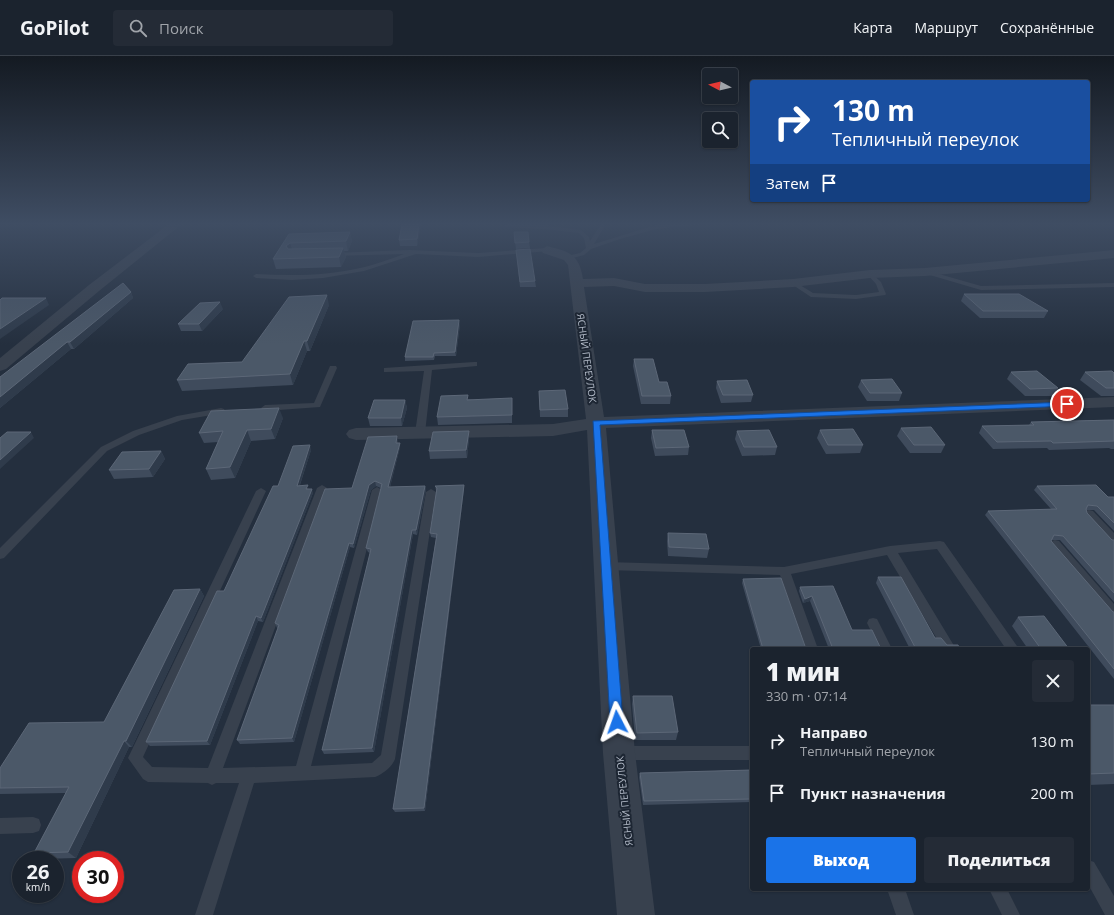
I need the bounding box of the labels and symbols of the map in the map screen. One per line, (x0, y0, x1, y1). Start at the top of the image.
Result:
north arrow (702, 68, 738, 104)
street label: ЯСНЫЙ ПЕРЕУЛОК (574, 312, 600, 405)
pin (1050, 387, 1084, 421)
position arrow (596, 701, 638, 743)
street label: ЯСНЫЙ ПЕРЕУЛОК (612, 755, 636, 847)
speed limit sign: 30 (72, 851, 124, 903)

